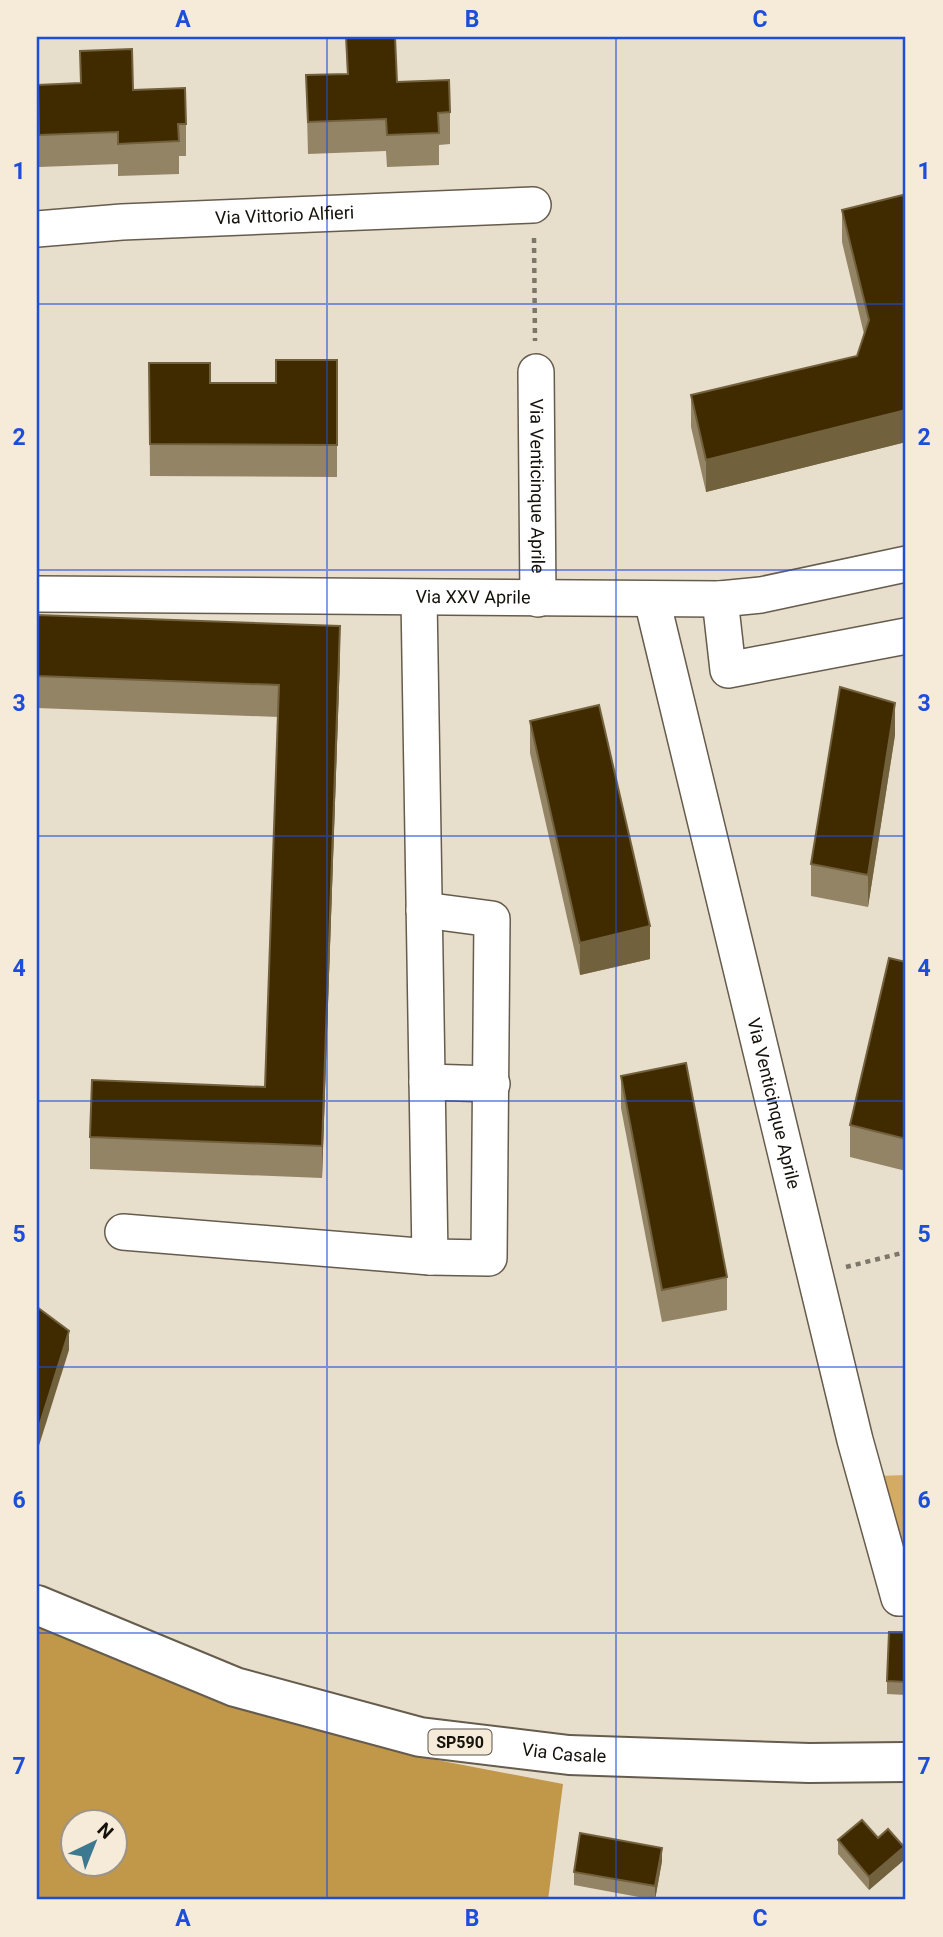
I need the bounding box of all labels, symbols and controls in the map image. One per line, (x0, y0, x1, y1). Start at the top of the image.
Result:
text: A (175, 6, 191, 33)
text: B (465, 6, 479, 33)
text: C (752, 6, 768, 33)
text: 1 (12, 158, 26, 185)
text: 1 (917, 158, 931, 185)
street label: Via Vittorio Alfieri (215, 201, 355, 228)
street label: Via Venticinque Aprile (526, 398, 549, 574)
text: 2 (12, 424, 26, 451)
text: 2 (917, 424, 931, 451)
street label: Via XXV Aprile (415, 586, 531, 608)
text: 3 (12, 690, 26, 717)
text: 3 (917, 690, 931, 717)
text: 4 (12, 955, 26, 982)
text: 4 (917, 955, 931, 982)
street label: Via Venticinque Aprile (743, 1016, 805, 1191)
text: 5 (12, 1221, 26, 1248)
text: 5 (917, 1221, 931, 1248)
text: 6 (12, 1487, 26, 1514)
text: 6 (917, 1487, 931, 1514)
road number: SP590 (428, 1730, 491, 1754)
street label: Via Casale (521, 1738, 607, 1766)
text: 7 (12, 1753, 26, 1780)
text: 7 (917, 1753, 931, 1780)
north arrow (60, 1808, 130, 1878)
text: N (93, 1818, 118, 1844)
text: A (175, 1905, 191, 1932)
text: B (465, 1905, 479, 1932)
text: C (752, 1905, 768, 1932)

